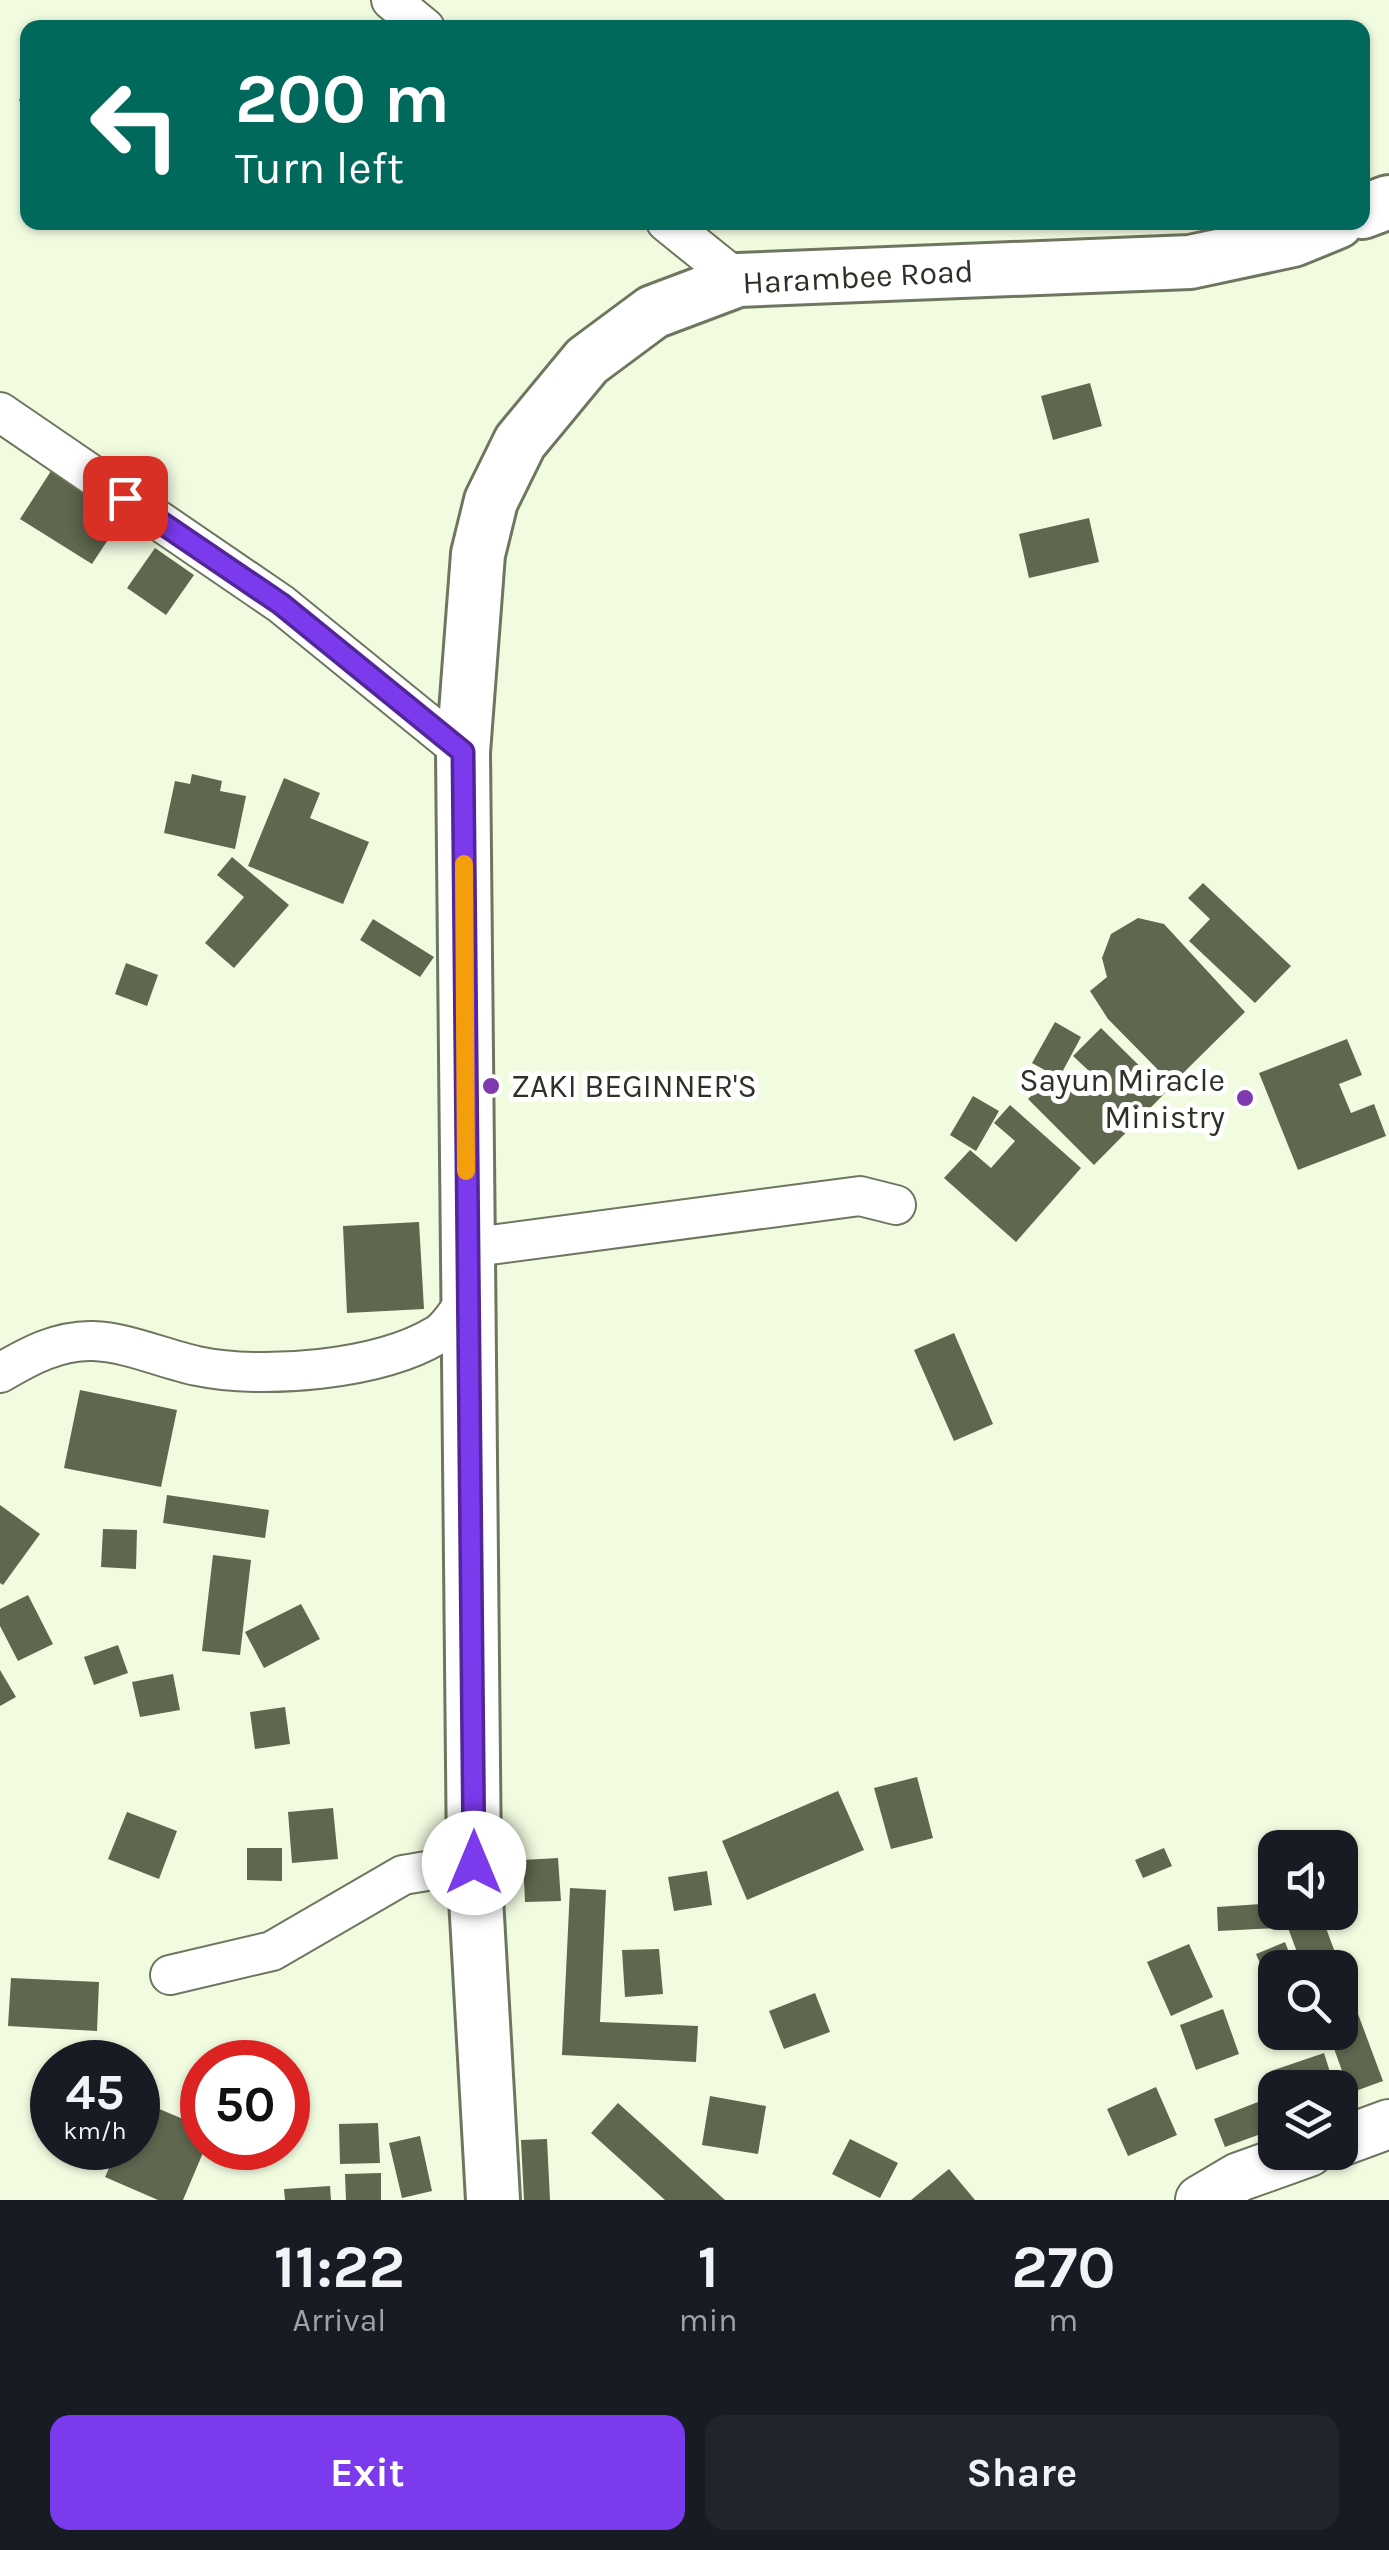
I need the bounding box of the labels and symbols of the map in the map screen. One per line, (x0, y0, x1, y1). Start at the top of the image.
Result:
street label: Harambee Road (742, 252, 974, 302)
pin (83, 456, 168, 541)
place label: Sayun Miracle Ministry (1019, 1062, 1225, 1136)
place label: ZAKI BEGINNER'S (511, 1068, 757, 1105)
marker: ZAKI BEGINNER'S (480, 1075, 502, 1097)
marker: Sayun Miracle Ministry (1234, 1087, 1256, 1109)
position arrow (422, 1811, 526, 1915)
speed limit sign: 50 (180, 2040, 310, 2170)

